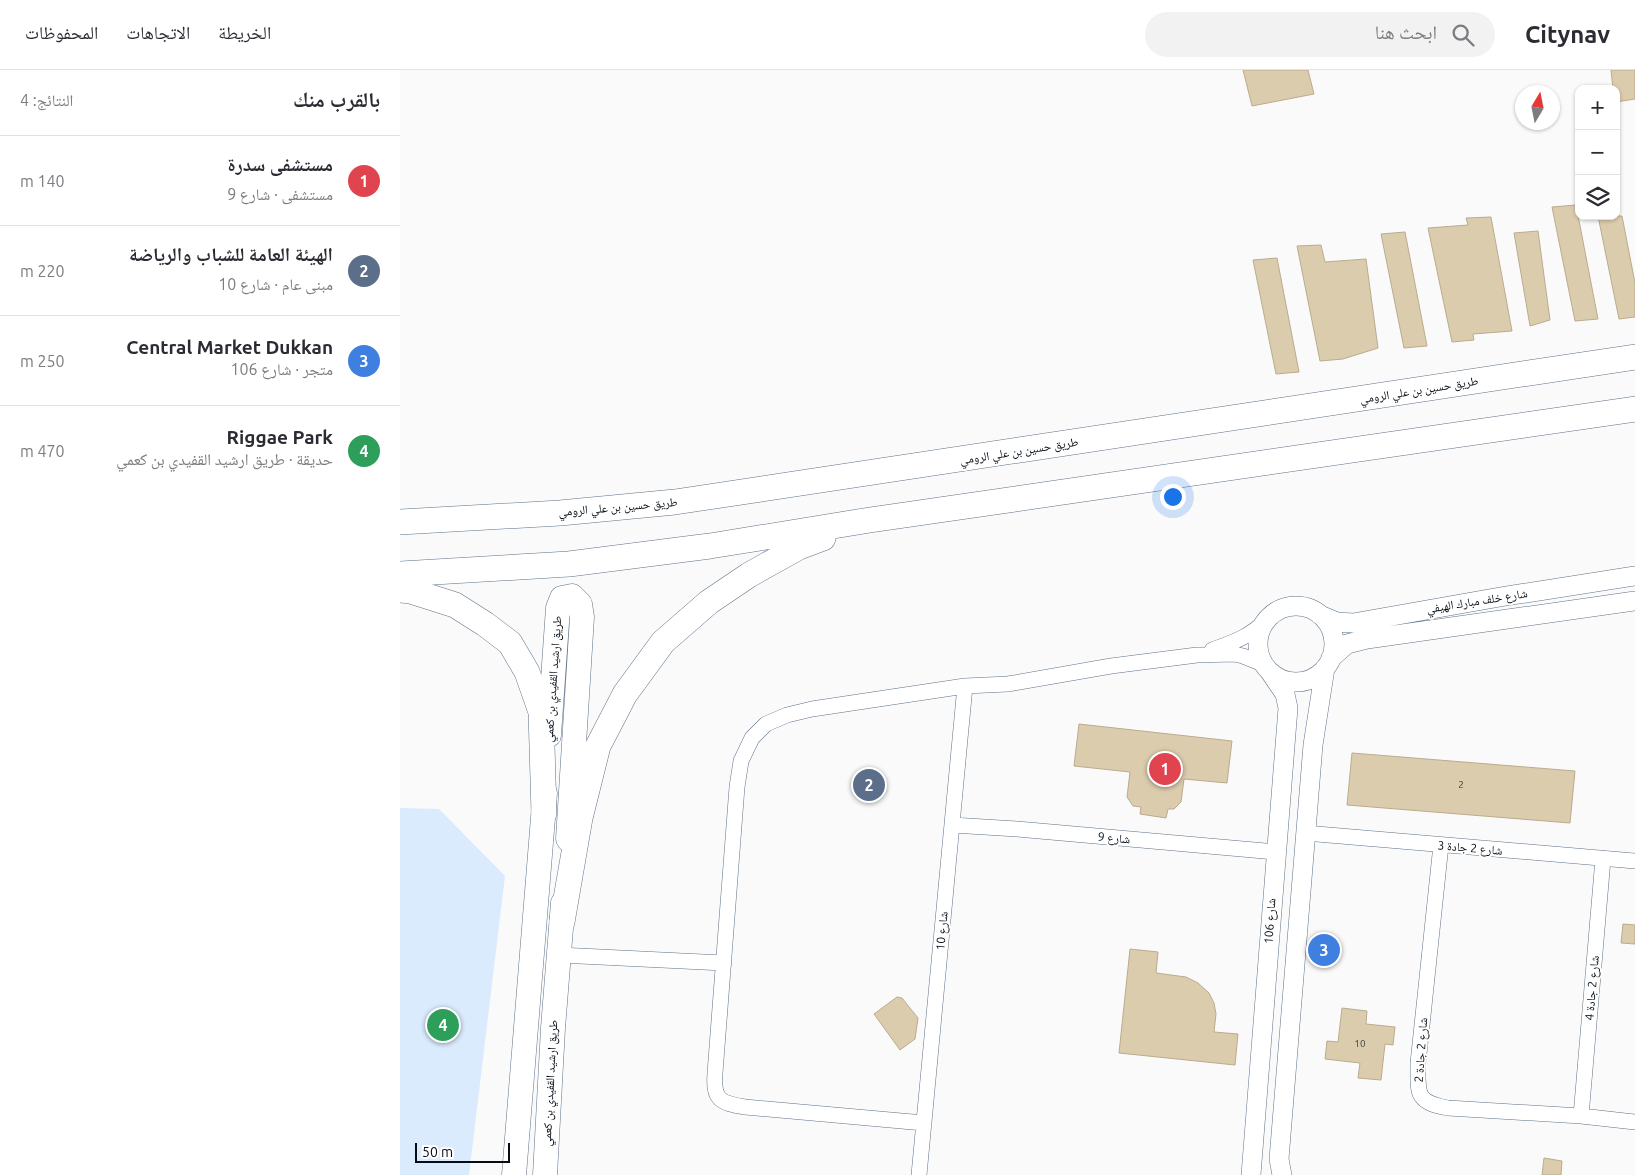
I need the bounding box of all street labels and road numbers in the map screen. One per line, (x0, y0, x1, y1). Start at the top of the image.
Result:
street label: طريق حسين بن علي الرومي (1359, 374, 1480, 409)
street label: طريق حسين بن علي الرومي (959, 435, 1080, 470)
street label: طريق حسين بن علي الرومي (558, 495, 679, 522)
street label: شارع خلف مبارك الهيفي (1426, 586, 1529, 619)
street label: طريق ارشيد القفيدي بن كعمي (542, 615, 567, 743)
street label: شارع 9 (1097, 830, 1131, 847)
street label: شارع 2 جادة 3 (1437, 838, 1503, 859)
street label: شارع 106 (1261, 898, 1280, 944)
street label: شارع 10 (933, 911, 952, 951)
street label: شارع 2 جادة 4 (1582, 955, 1603, 1021)
street label: شارع 2 جادة 2 (1412, 1017, 1431, 1083)
street label: طريق ارشيد القفيدي بن كعمي (540, 1019, 563, 1147)

